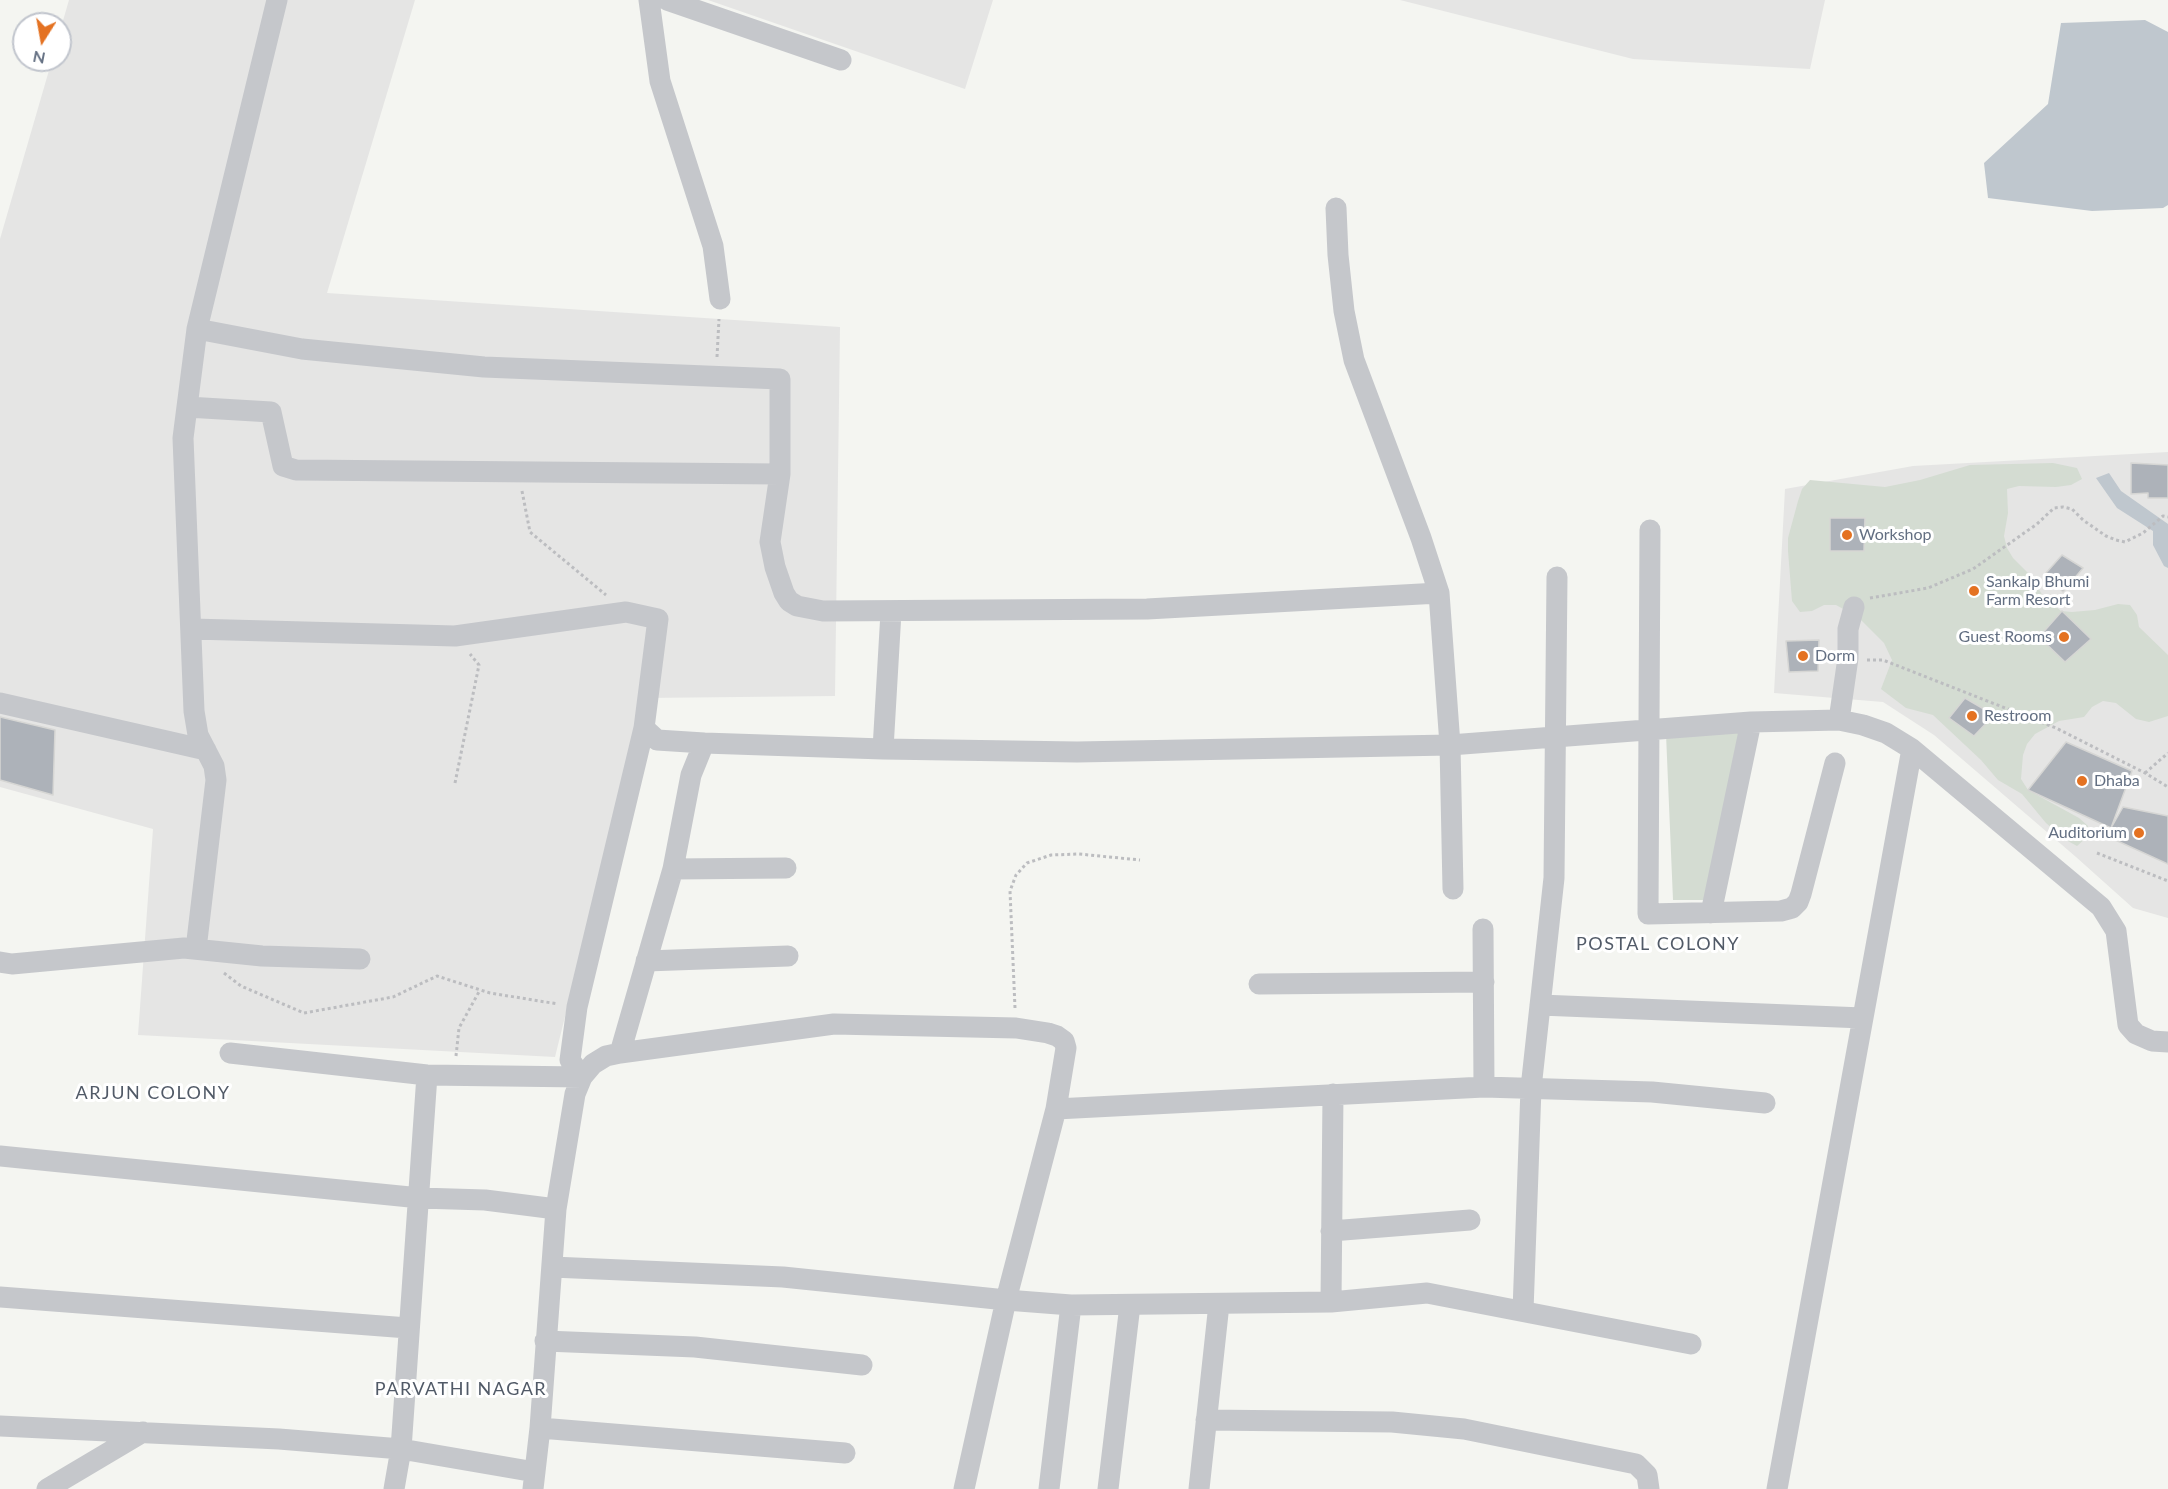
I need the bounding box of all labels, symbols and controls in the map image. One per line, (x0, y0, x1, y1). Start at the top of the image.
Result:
north arrow (12, 12, 72, 72)
text: N (31, 48, 47, 69)
place label: Workshop (1859, 525, 1932, 545)
marker: Workshop (1840, 528, 1854, 542)
place label: Sankalp Bhumi Farm Resort (1986, 572, 2089, 610)
marker: Sankalp Bhumi Farm Resort (1967, 584, 1981, 598)
place label: Guest Rooms (1959, 627, 2052, 647)
marker: Guest Rooms (2057, 630, 2071, 644)
place label: Dorm (1815, 646, 1855, 666)
marker: Dorm (1796, 649, 1810, 663)
place label: Restroom (1984, 706, 2051, 726)
marker: Restroom (1965, 709, 1979, 723)
place label: Dhaba (2094, 771, 2140, 791)
marker: Dhaba (2075, 774, 2089, 788)
place label: Auditorium (2048, 823, 2127, 843)
marker: Auditorium (2132, 826, 2146, 840)
district label: POSTAL COLONY (1576, 933, 1740, 955)
district label: ARJUN COLONY (76, 1082, 230, 1104)
district label: PARVATHI NAGAR (375, 1378, 547, 1400)

